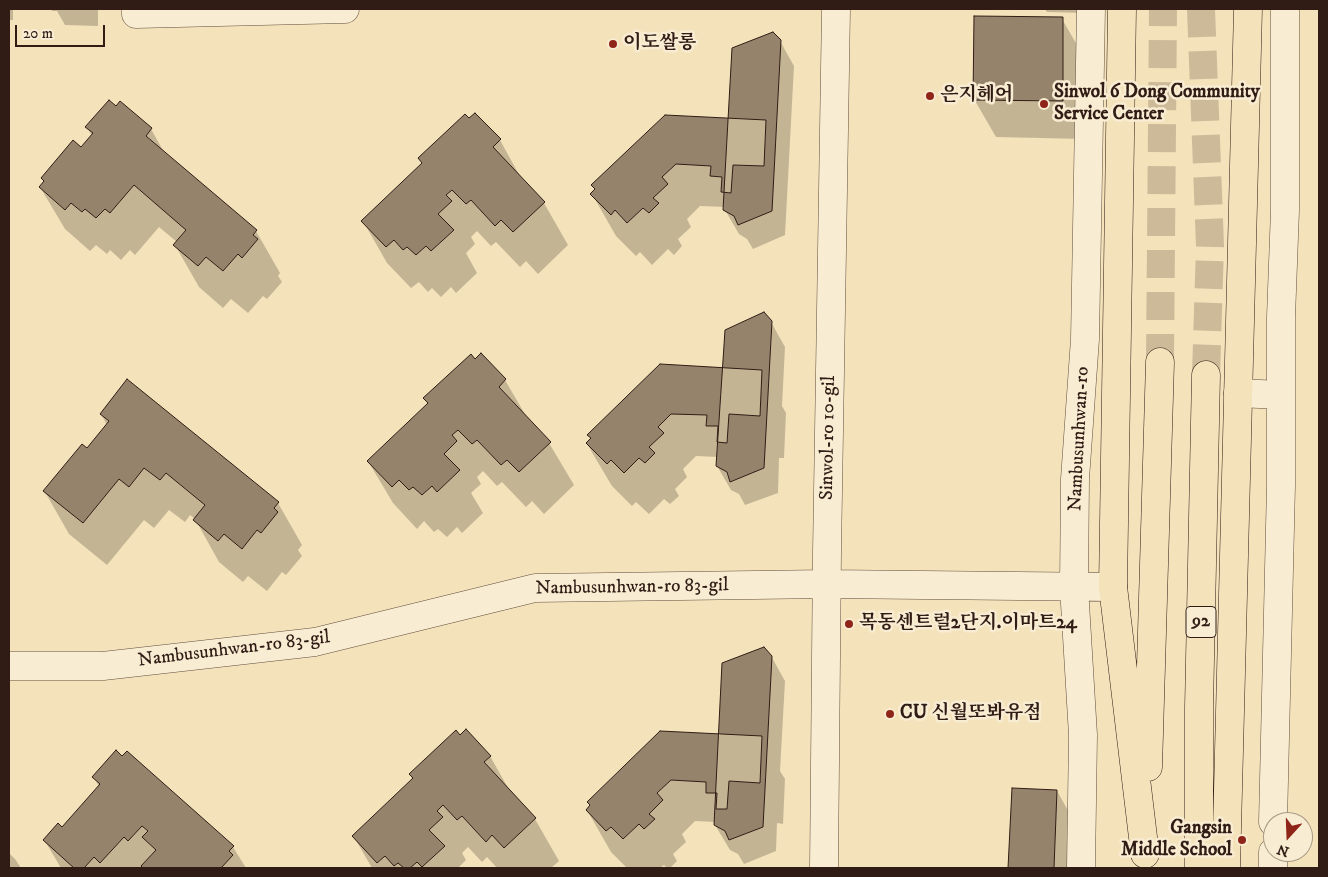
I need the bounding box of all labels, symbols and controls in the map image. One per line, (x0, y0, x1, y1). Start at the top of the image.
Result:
scale bar (18, 15, 108, 47)
text: 20 m (23, 24, 53, 43)
place label: 이도쌀롱 (623, 33, 696, 55)
marker: 이도쌀롱 (607, 38, 619, 50)
place label: Sinwol 6 Dong Community Service Center (1054, 82, 1260, 126)
place label: 은지헤어 (940, 85, 1013, 107)
marker: 은지헤어 (924, 90, 936, 102)
marker: Sinwol 6 Dong Community Service Center (1038, 98, 1050, 110)
street label: Nambusunhwan-ro (1065, 366, 1095, 512)
street label: Sinwol-ro 10-gil (817, 376, 841, 500)
street label: Nambusunhwan-ro 83-gil (535, 575, 729, 601)
road number: 92 (1186, 606, 1216, 638)
place label: 목동센트럴2단지.이마트24 (859, 613, 1077, 635)
marker: 목동센트럴2단지.이마트24 (843, 618, 855, 630)
street label: Nambusunhwan-ro 83-gil (137, 627, 331, 673)
place label: CU 신월또봐유점 (900, 703, 1042, 725)
marker: CU 신월또봐유점 (884, 708, 896, 720)
north arrow (1263, 812, 1313, 862)
place label: Gangsin Middle School (1121, 818, 1232, 862)
marker: Gangsin Middle School (1236, 834, 1248, 846)
text: N (1275, 840, 1292, 861)

